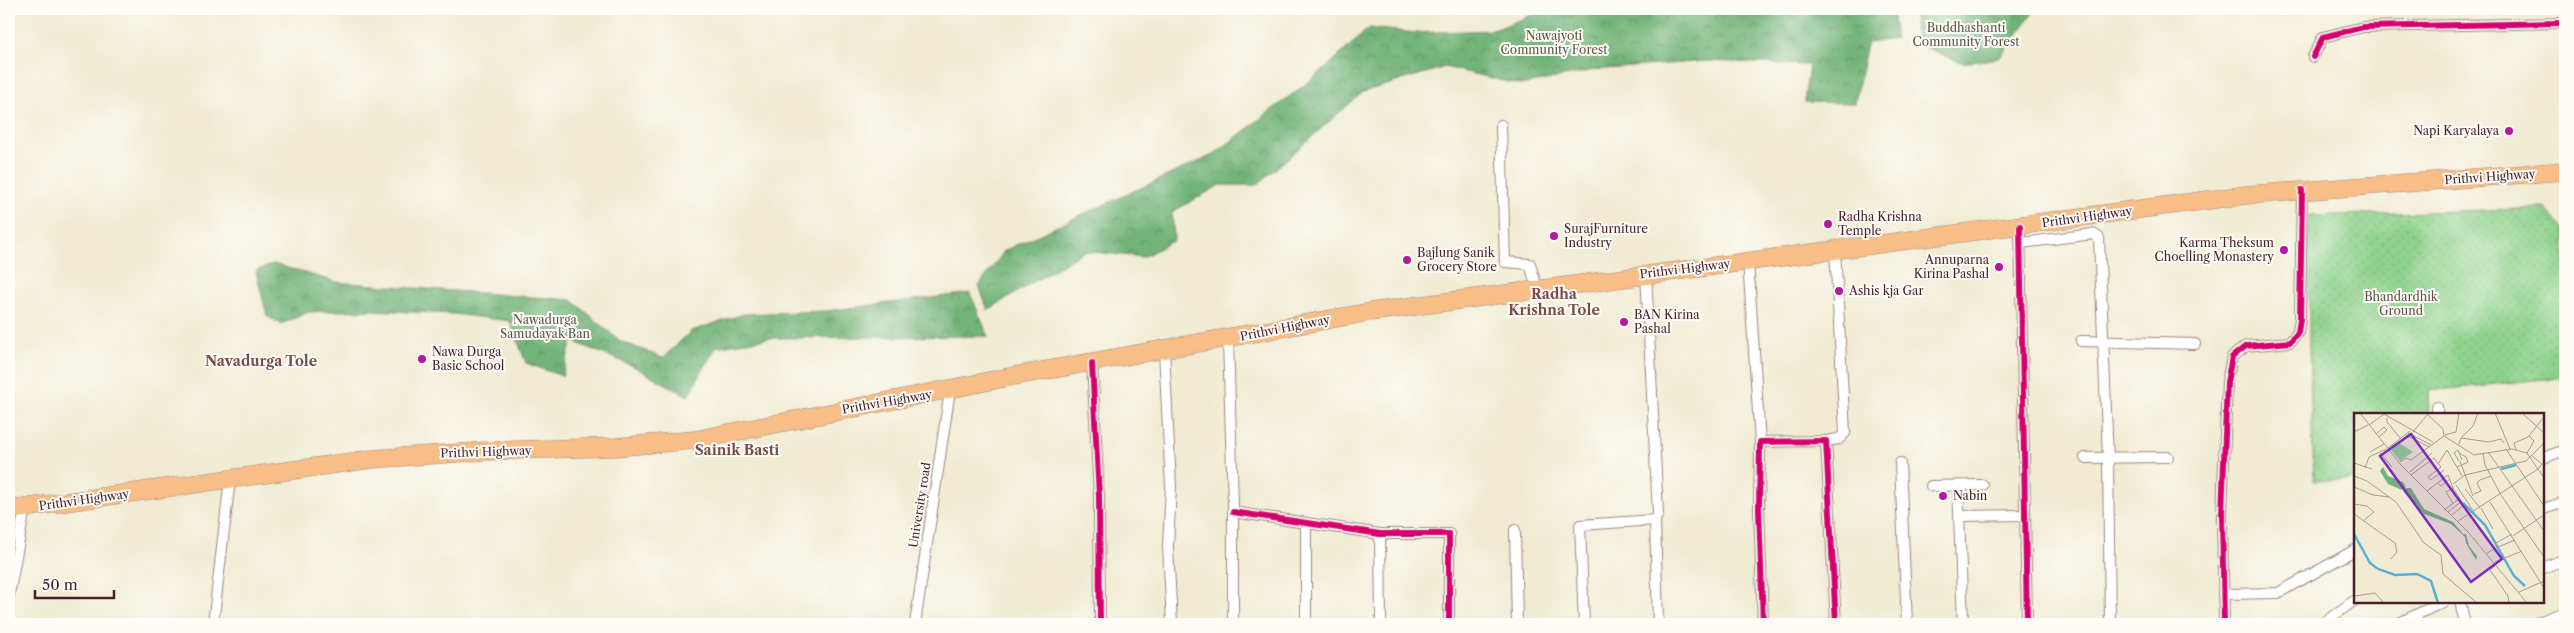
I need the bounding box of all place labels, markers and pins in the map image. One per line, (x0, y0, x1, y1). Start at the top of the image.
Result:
place label: Napi Karyalaya (2413, 123, 2500, 138)
marker: Napi Karyalaya (2503, 125, 2515, 137)
place label: Radha Krishna Temple (1838, 209, 1923, 238)
marker: Radha Krishna Temple (1822, 218, 1834, 230)
place label: SurajFurniture Industry (1564, 221, 1648, 250)
marker: SurajFurniture Industry (1548, 230, 1560, 242)
place label: Karma Theksum Choelling Monastery (2154, 235, 2274, 264)
marker: Karma Theksum Choelling Monastery (2278, 244, 2290, 256)
place label: Bajlung Sanik Grocery Store (1417, 245, 1497, 274)
place label: Annuparna Kirina Pashal (1914, 252, 1990, 281)
marker: Bajlung Sanik Grocery Store (1401, 254, 1413, 266)
marker: Annuparna Kirina Pashal (1993, 261, 2005, 273)
place label: Ashis kja Gar (1848, 283, 1924, 298)
marker: Ashis kja Gar (1833, 285, 1845, 297)
place label: BAN Kirina Pashal (1634, 307, 1700, 336)
marker: BAN Kirina Pashal (1618, 316, 1630, 328)
place label: Nawa Durga Basic School (432, 344, 505, 373)
marker: Nawa Durga Basic School (416, 353, 428, 365)
place label: Nabin (1953, 488, 1988, 503)
marker: Nabin (1937, 490, 1949, 502)

